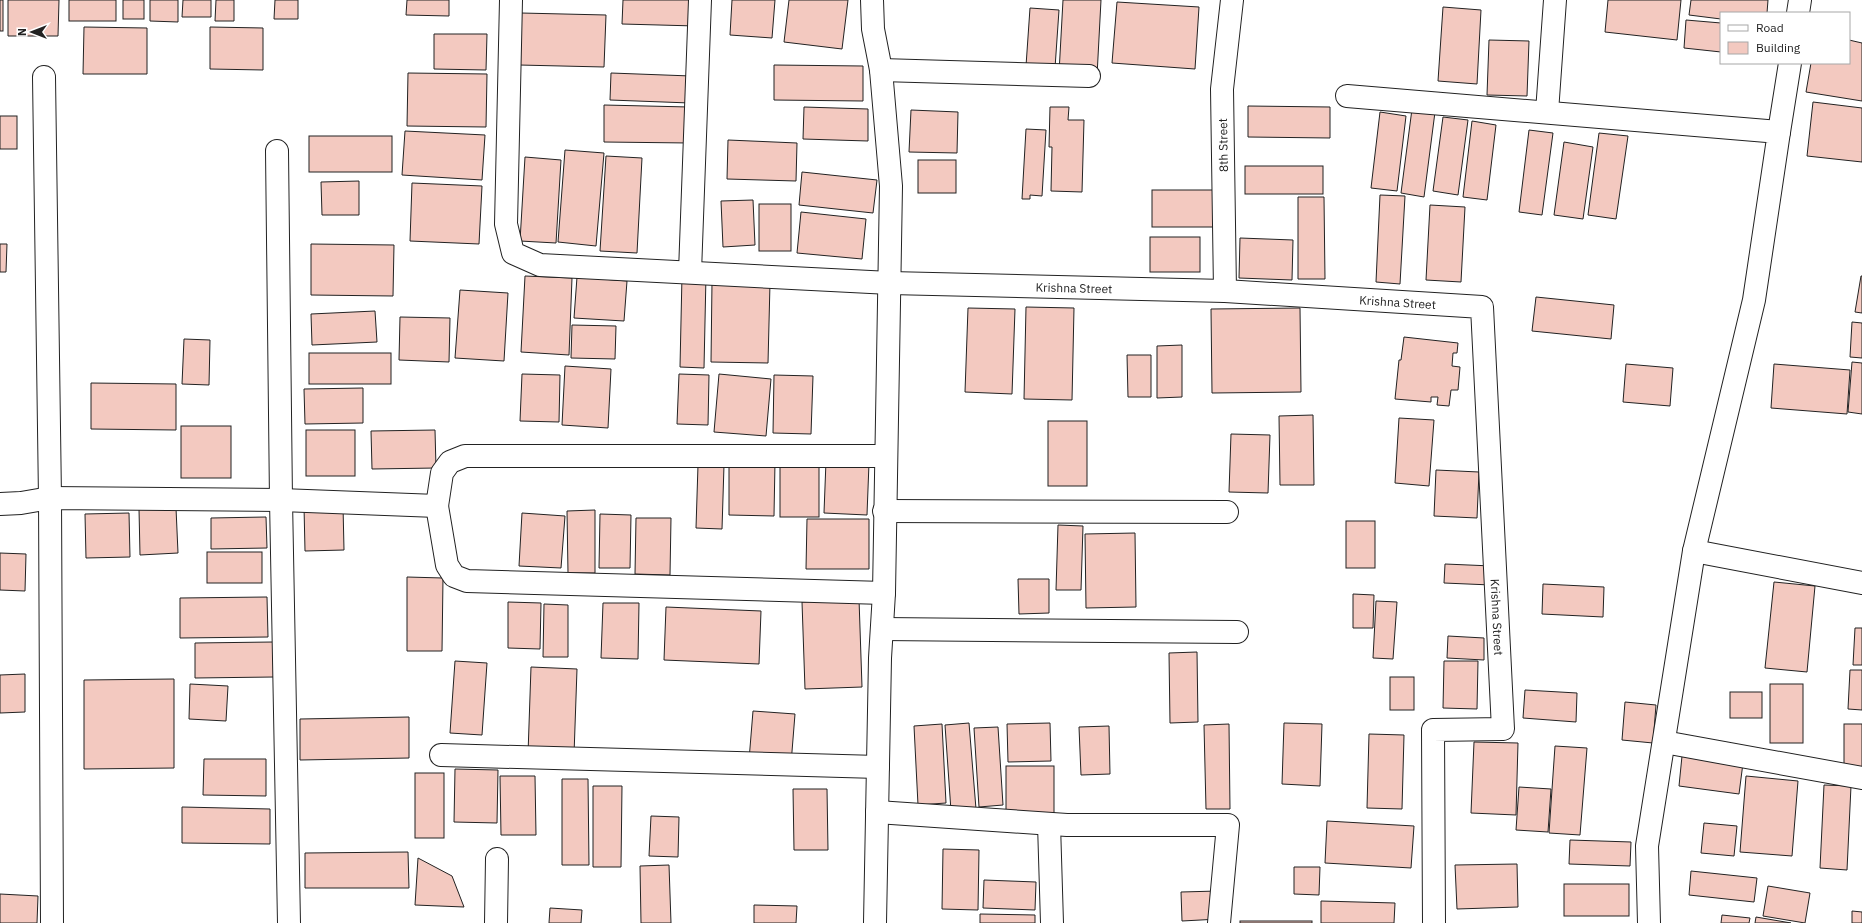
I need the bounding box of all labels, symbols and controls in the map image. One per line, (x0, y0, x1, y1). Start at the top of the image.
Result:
north arrow (12, 12, 52, 52)
legend (1720, 12, 1850, 64)
text: Road (1756, 20, 1784, 35)
text: N (15, 28, 29, 36)
text: Building (1756, 40, 1801, 55)
street label: 8th Street (1215, 118, 1231, 172)
street label: Krishna Street (1036, 279, 1113, 296)
street label: Krishna Street (1359, 292, 1436, 312)
street label: Krishna Street (1488, 578, 1507, 656)

